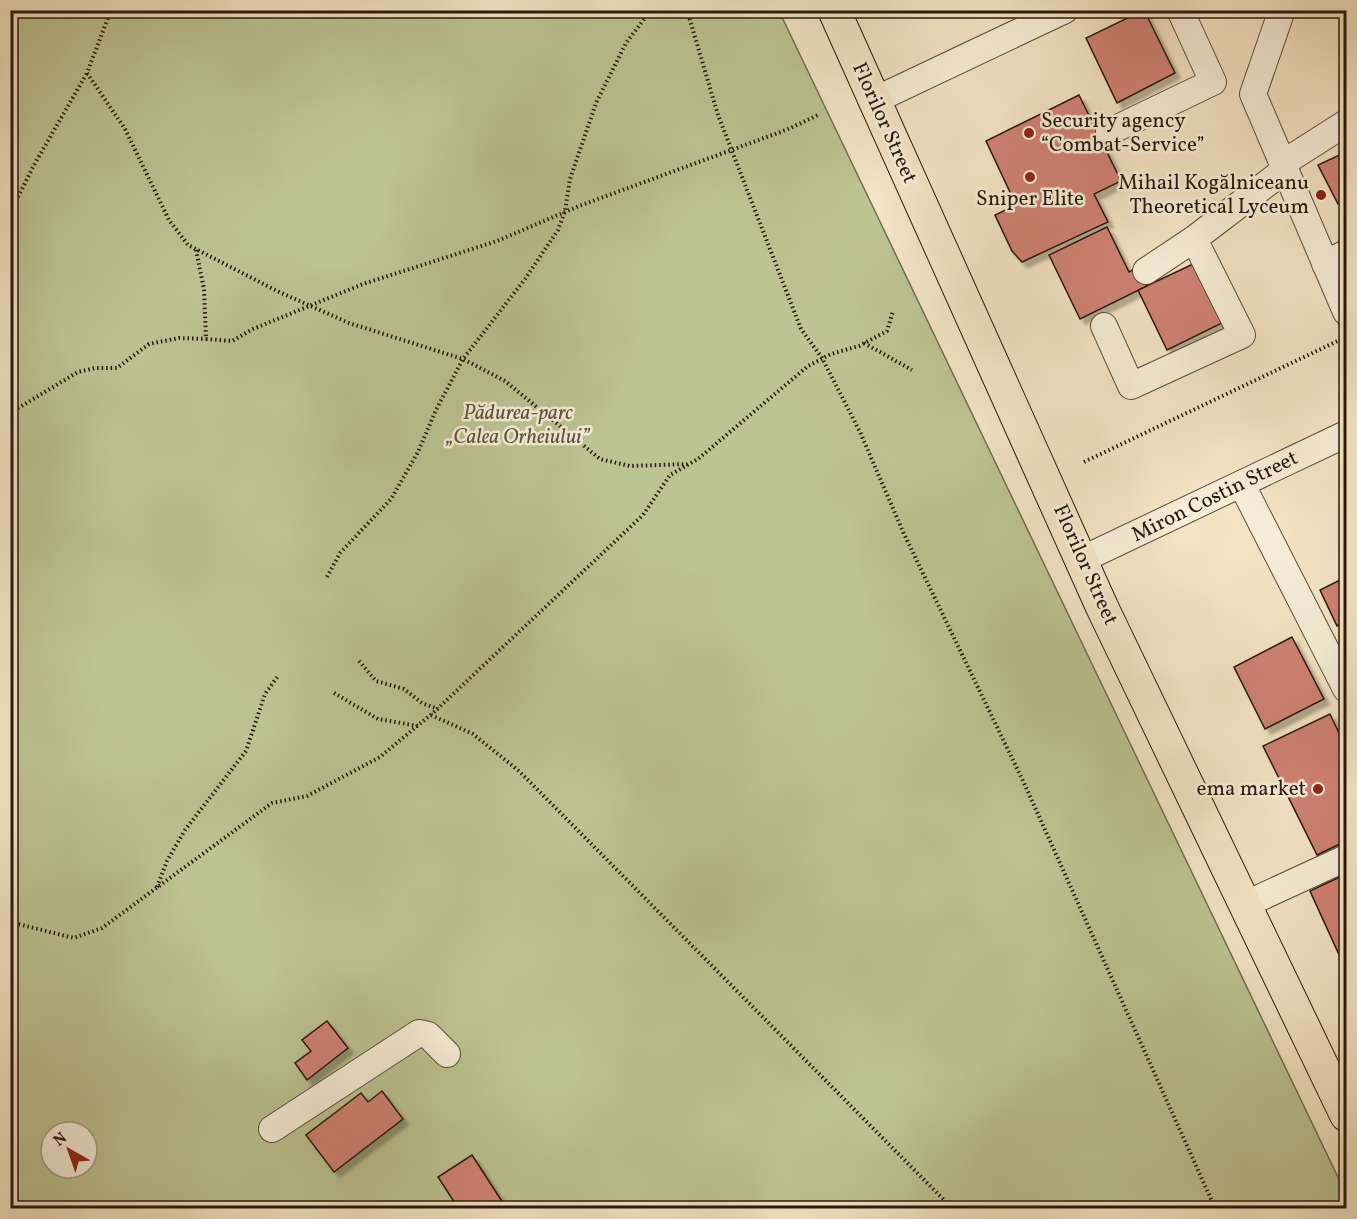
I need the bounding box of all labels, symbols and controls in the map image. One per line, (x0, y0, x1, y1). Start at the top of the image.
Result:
street label: Florilor Street (844, 58, 924, 188)
place label: Security agency “Combat-Service” (1041, 107, 1205, 160)
marker: Security agency “Combat-Service” (1022, 126, 1036, 140)
place label: Mihail Kogălniceanu Theoretical Lyceum (1118, 169, 1309, 222)
marker: Sniper Elite (1023, 170, 1037, 184)
place label: Sniper Elite (976, 185, 1084, 214)
marker: Mihail Kogălniceanu Theoretical Lyceum (1314, 188, 1328, 202)
park label: Pădurea-parc „Calea Orheiului” (445, 399, 591, 452)
street label: Miron Costin Street (1127, 444, 1303, 550)
street label: Florilor Street (1045, 500, 1125, 630)
place label: ema market (1197, 775, 1306, 804)
marker: ema market (1311, 782, 1325, 796)
north arrow (39, 1120, 99, 1180)
text: N (49, 1128, 72, 1152)

